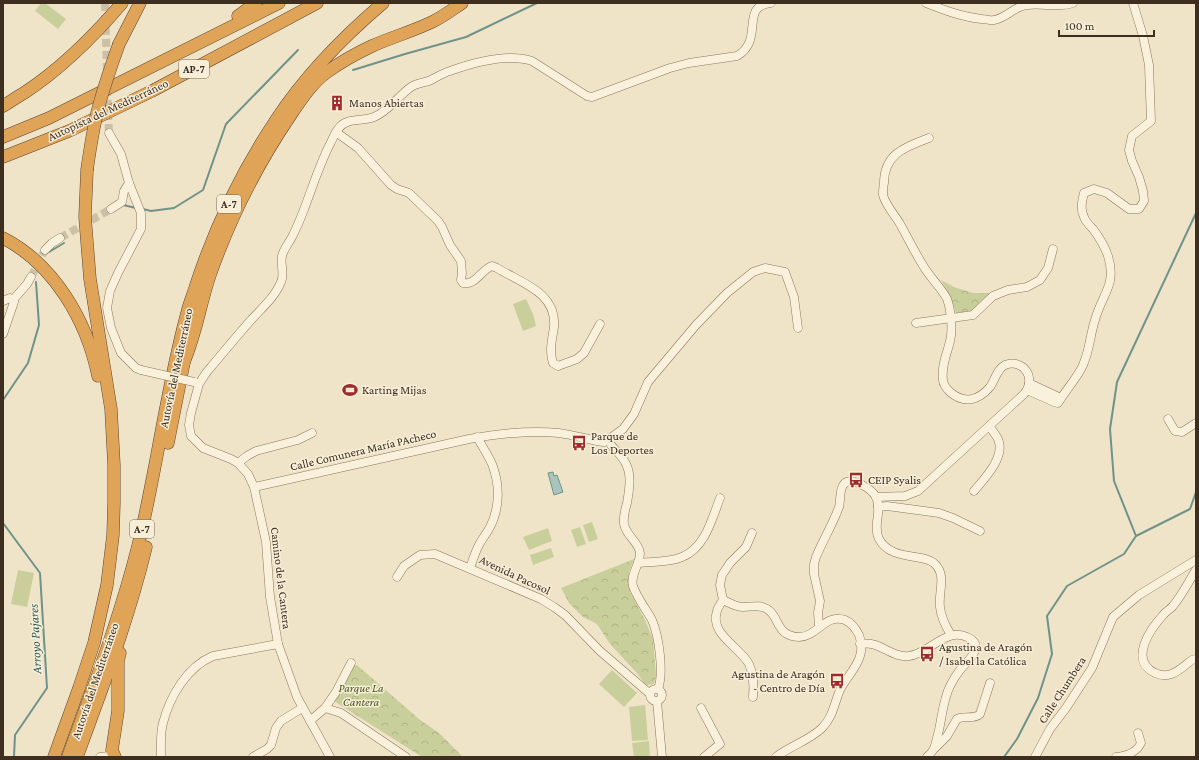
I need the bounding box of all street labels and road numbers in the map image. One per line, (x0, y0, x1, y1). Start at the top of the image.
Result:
road number: AP-7 (179, 60, 209, 78)
street label: Autopista del Mediterráneo (46, 76, 170, 144)
road number: A-7 (217, 195, 241, 213)
street label: Autovía del Mediterráneo (156, 307, 196, 429)
street label: Calle Comunera María PAcheco (289, 426, 438, 474)
road number: A-7 (130, 520, 154, 538)
street label: Camino de la Cantera (268, 526, 294, 630)
street label: Avenida Pacosol (477, 552, 553, 598)
street label: Autovía del Mediterráneo (69, 621, 121, 741)
street label: Calle Chumbera (1035, 654, 1089, 726)

